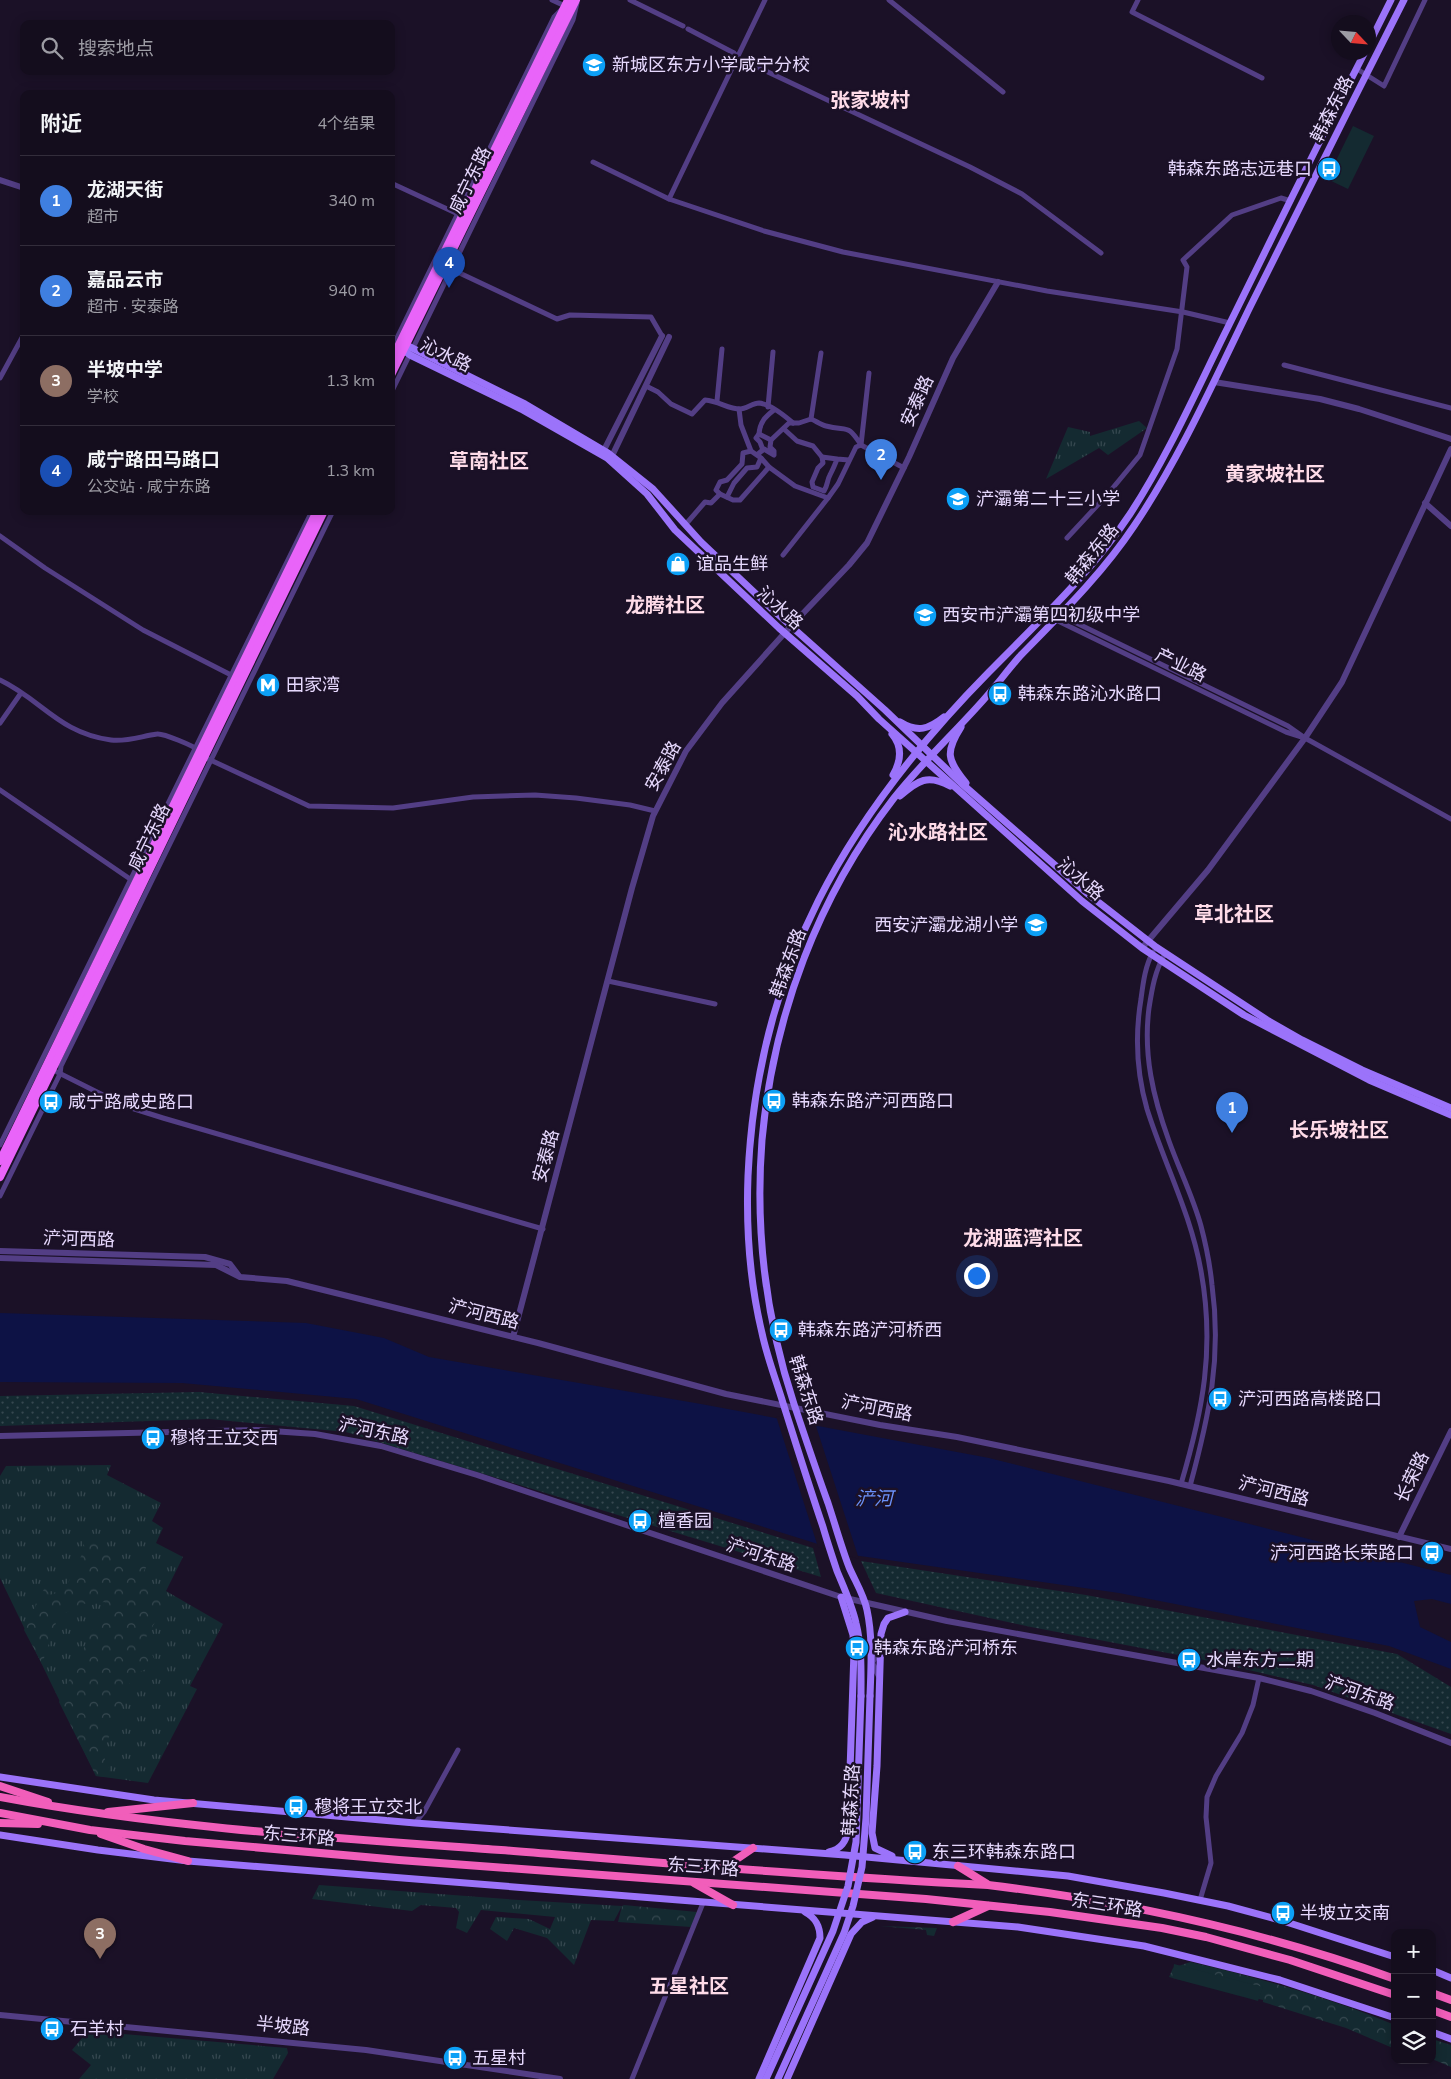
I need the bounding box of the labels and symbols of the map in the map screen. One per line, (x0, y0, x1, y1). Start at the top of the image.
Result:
north arrow (1331, 15, 1376, 60)
school or university icon: 新城区东方小学咸宁分校 (581, 52, 607, 78)
place label: 新城区东方小学咸宁分校 (612, 53, 810, 77)
street label: 韩森东路 (1305, 71, 1359, 147)
district label: 张家坡村 (830, 87, 910, 114)
street label: 咸宁东路 (443, 142, 497, 218)
bus stop icon: 韩森东路志远巷口 (1316, 156, 1342, 182)
place label: 韩森东路志远巷口 (1168, 157, 1312, 181)
pin: 4 (433, 247, 465, 288)
street label: 沁水路 (416, 332, 476, 378)
street label: 安泰路 (895, 371, 939, 431)
pin: 2 (865, 439, 897, 480)
district label: 草南社区 (449, 448, 529, 475)
district label: 黄家坡社区 (1225, 461, 1325, 488)
school or university icon: 浐灞第二十三小学 (945, 486, 971, 512)
place label: 浐灞第二十三小学 (976, 487, 1120, 511)
street label: 韩森东路 (1060, 518, 1124, 590)
shop icon: 谊品生鲜 (665, 551, 691, 577)
place label: 谊品生鲜 (696, 552, 768, 576)
street label: 沁水路 (752, 581, 808, 635)
district label: 龙腾社区 (625, 592, 705, 619)
school or university icon: 西安市浐灞第四初级中学 (912, 602, 938, 628)
place label: 西安市浐灞第四初级中学 (942, 603, 1140, 627)
street label: 产业路 (1151, 642, 1211, 688)
metro station icon: 田家湾 (255, 672, 281, 698)
place label: 田家湾 (286, 673, 340, 697)
bus stop icon: 韩森东路沁水路口 (987, 681, 1013, 707)
place label: 韩森东路沁水路口 (1018, 682, 1162, 706)
street label: 安泰路 (639, 737, 687, 795)
street label: 咸宁东路 (122, 799, 176, 875)
district label: 沁水路社区 (888, 819, 988, 846)
street label: 沁水路 (1053, 852, 1109, 906)
district label: 草北社区 (1194, 901, 1274, 928)
school or university icon: 西安浐灞龙湖小学 (1023, 912, 1049, 938)
place label: 西安浐灞龙湖小学 (874, 913, 1018, 937)
street label: 韩森东路 (764, 925, 812, 1001)
bus stop icon: 韩森东路浐河西路口 (761, 1088, 787, 1114)
bus stop icon: 咸宁路咸史路口 (38, 1089, 64, 1115)
place label: 韩森东路浐河西路口 (792, 1089, 954, 1113)
place label: 咸宁路咸史路口 (68, 1090, 194, 1114)
pin: 1 (1216, 1092, 1248, 1133)
district label: 长乐坡社区 (1289, 1117, 1389, 1144)
street label: 安泰路 (527, 1127, 565, 1185)
district label: 龙湖蓝湾社区 (963, 1225, 1083, 1252)
street label: 浐河西路 (43, 1226, 115, 1252)
your location (964, 1263, 990, 1289)
street label: 浐河西路 (446, 1294, 522, 1334)
bus stop icon: 韩森东路浐河桥西 (768, 1317, 794, 1343)
place label: 韩森东路浐河桥西 (798, 1318, 942, 1342)
street label: 韩森东路 (783, 1352, 829, 1428)
bus stop icon: 浐河西路高楼路口 (1207, 1386, 1233, 1412)
place label: 浐河西路高楼路口 (1238, 1387, 1382, 1411)
street label: 浐河西路 (839, 1389, 915, 1427)
street label: 浐河东路 (336, 1412, 412, 1450)
bus stop icon: 穆将王立交西 (140, 1425, 166, 1451)
place label: 穆将王立交西 (170, 1426, 278, 1450)
street label: 长荣路 (1389, 1447, 1435, 1507)
street label: 浐河西路 (1236, 1471, 1312, 1511)
water label: 浐河 (855, 1486, 897, 1512)
bus stop icon: 檀香园 (627, 1508, 653, 1534)
place label: 檀香园 (658, 1509, 712, 1533)
street label: 浐河东路 (723, 1532, 799, 1578)
bus stop icon: 浐河西路长荣路口 (1419, 1540, 1445, 1566)
place label: 浐河西路长荣路口 (1270, 1541, 1414, 1565)
bus stop icon: 韩森东路浐河桥东 (844, 1635, 870, 1661)
place label: 韩森东路浐河桥东 (874, 1636, 1018, 1660)
bus stop icon: 水岸东方二期 (1176, 1647, 1202, 1673)
place label: 水岸东方二期 (1206, 1648, 1314, 1672)
street label: 浐河东路 (1322, 1670, 1398, 1716)
street label: 韩森东路 (837, 1763, 865, 1837)
bus stop icon: 穆将王立交北 (283, 1794, 309, 1820)
place label: 穆将王立交北 (314, 1795, 422, 1819)
street label: 东三环路 (262, 1821, 336, 1851)
bus stop icon: 东三环韩森东路口 (902, 1839, 928, 1865)
place label: 东三环韩森东路口 (932, 1840, 1076, 1864)
street label: 东三环路 (666, 1853, 740, 1881)
street label: 东三环路 (1070, 1888, 1144, 1922)
bus stop icon: 半坡立交南 (1270, 1900, 1296, 1926)
place label: 半坡立交南 (1300, 1901, 1390, 1925)
pin: 3 (84, 1918, 116, 1959)
district label: 五星社区 (649, 1973, 729, 2000)
street label: 半坡路 (255, 2011, 311, 2041)
bus stop icon: 石羊村 (39, 2016, 65, 2042)
place label: 石羊村 (70, 2017, 124, 2041)
bus stop icon: 五星村 (442, 2045, 468, 2071)
place label: 五星村 (472, 2046, 526, 2070)

